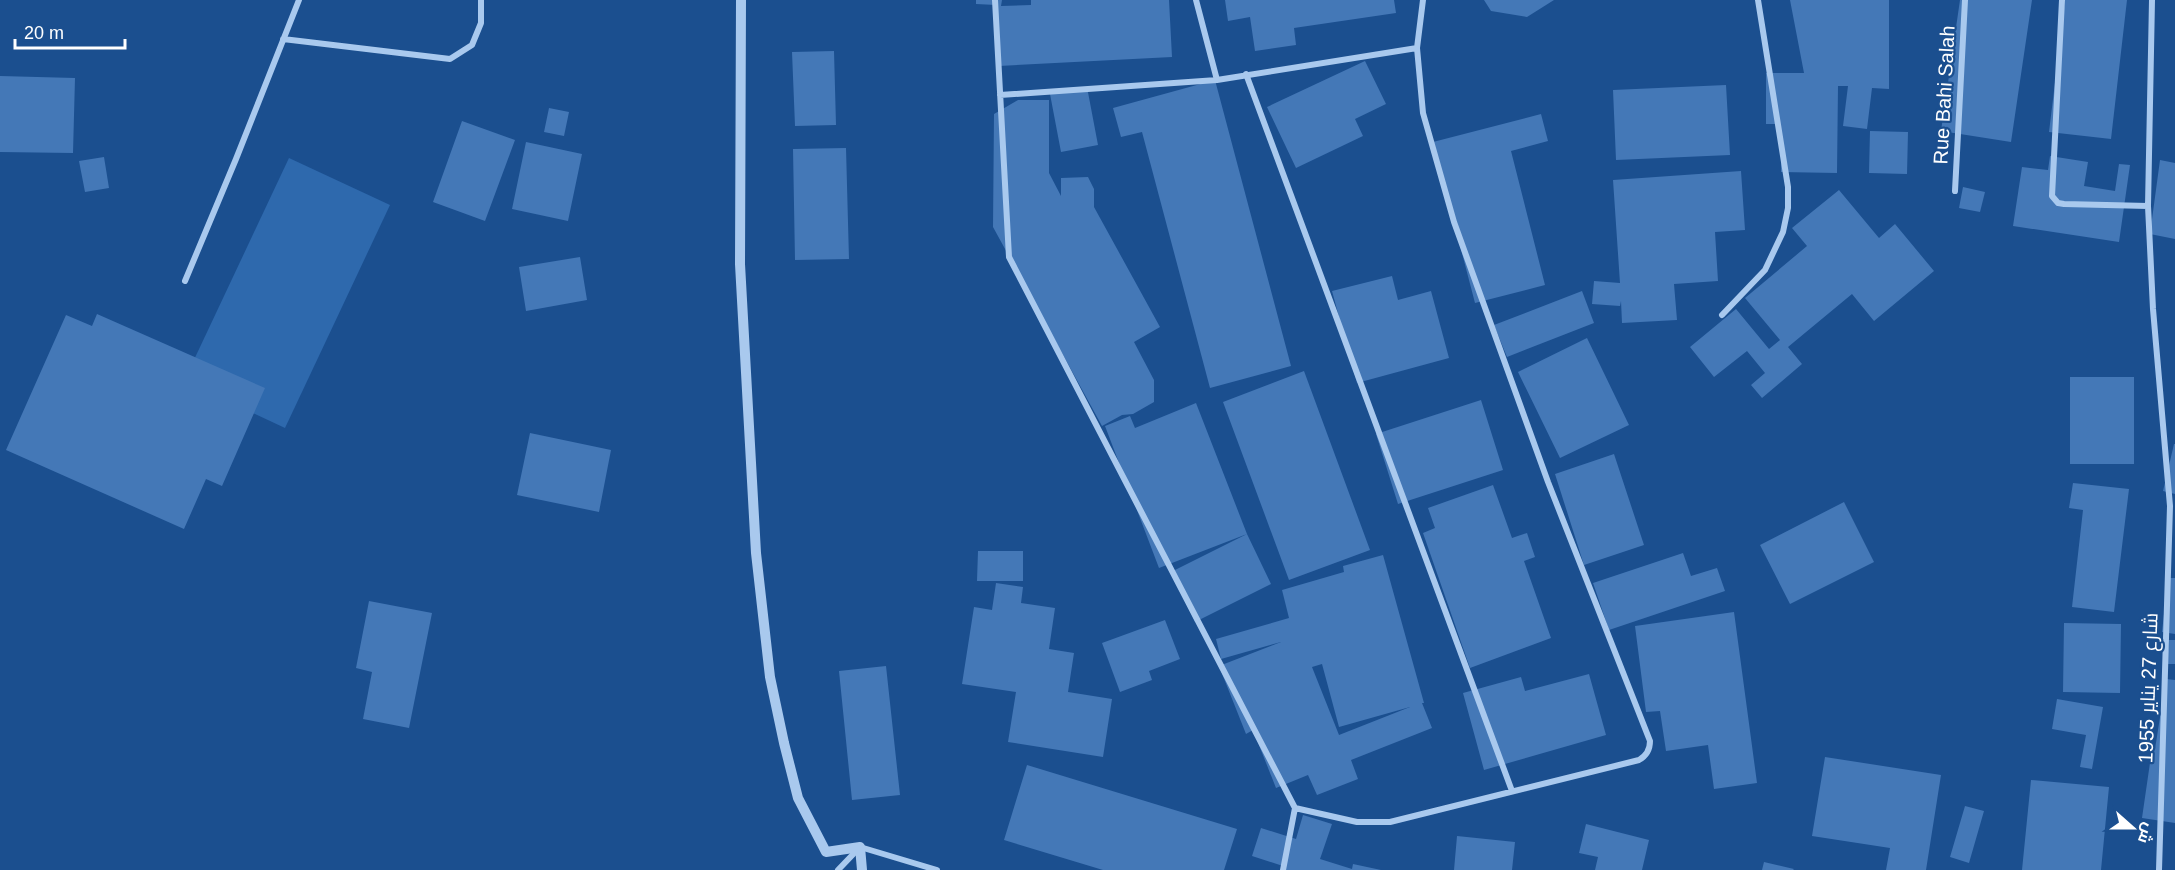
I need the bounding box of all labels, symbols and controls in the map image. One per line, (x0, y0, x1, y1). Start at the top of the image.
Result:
scale bar (15, 12, 124, 50)
text: 20 m (24, 23, 64, 43)
street label: Rue Bahi Salah (1929, 25, 1959, 165)
street label: شارع 27 يناير 1955 (2134, 612, 2165, 764)
north arrow (2103, 798, 2163, 858)
text: ش (2134, 820, 2158, 846)

